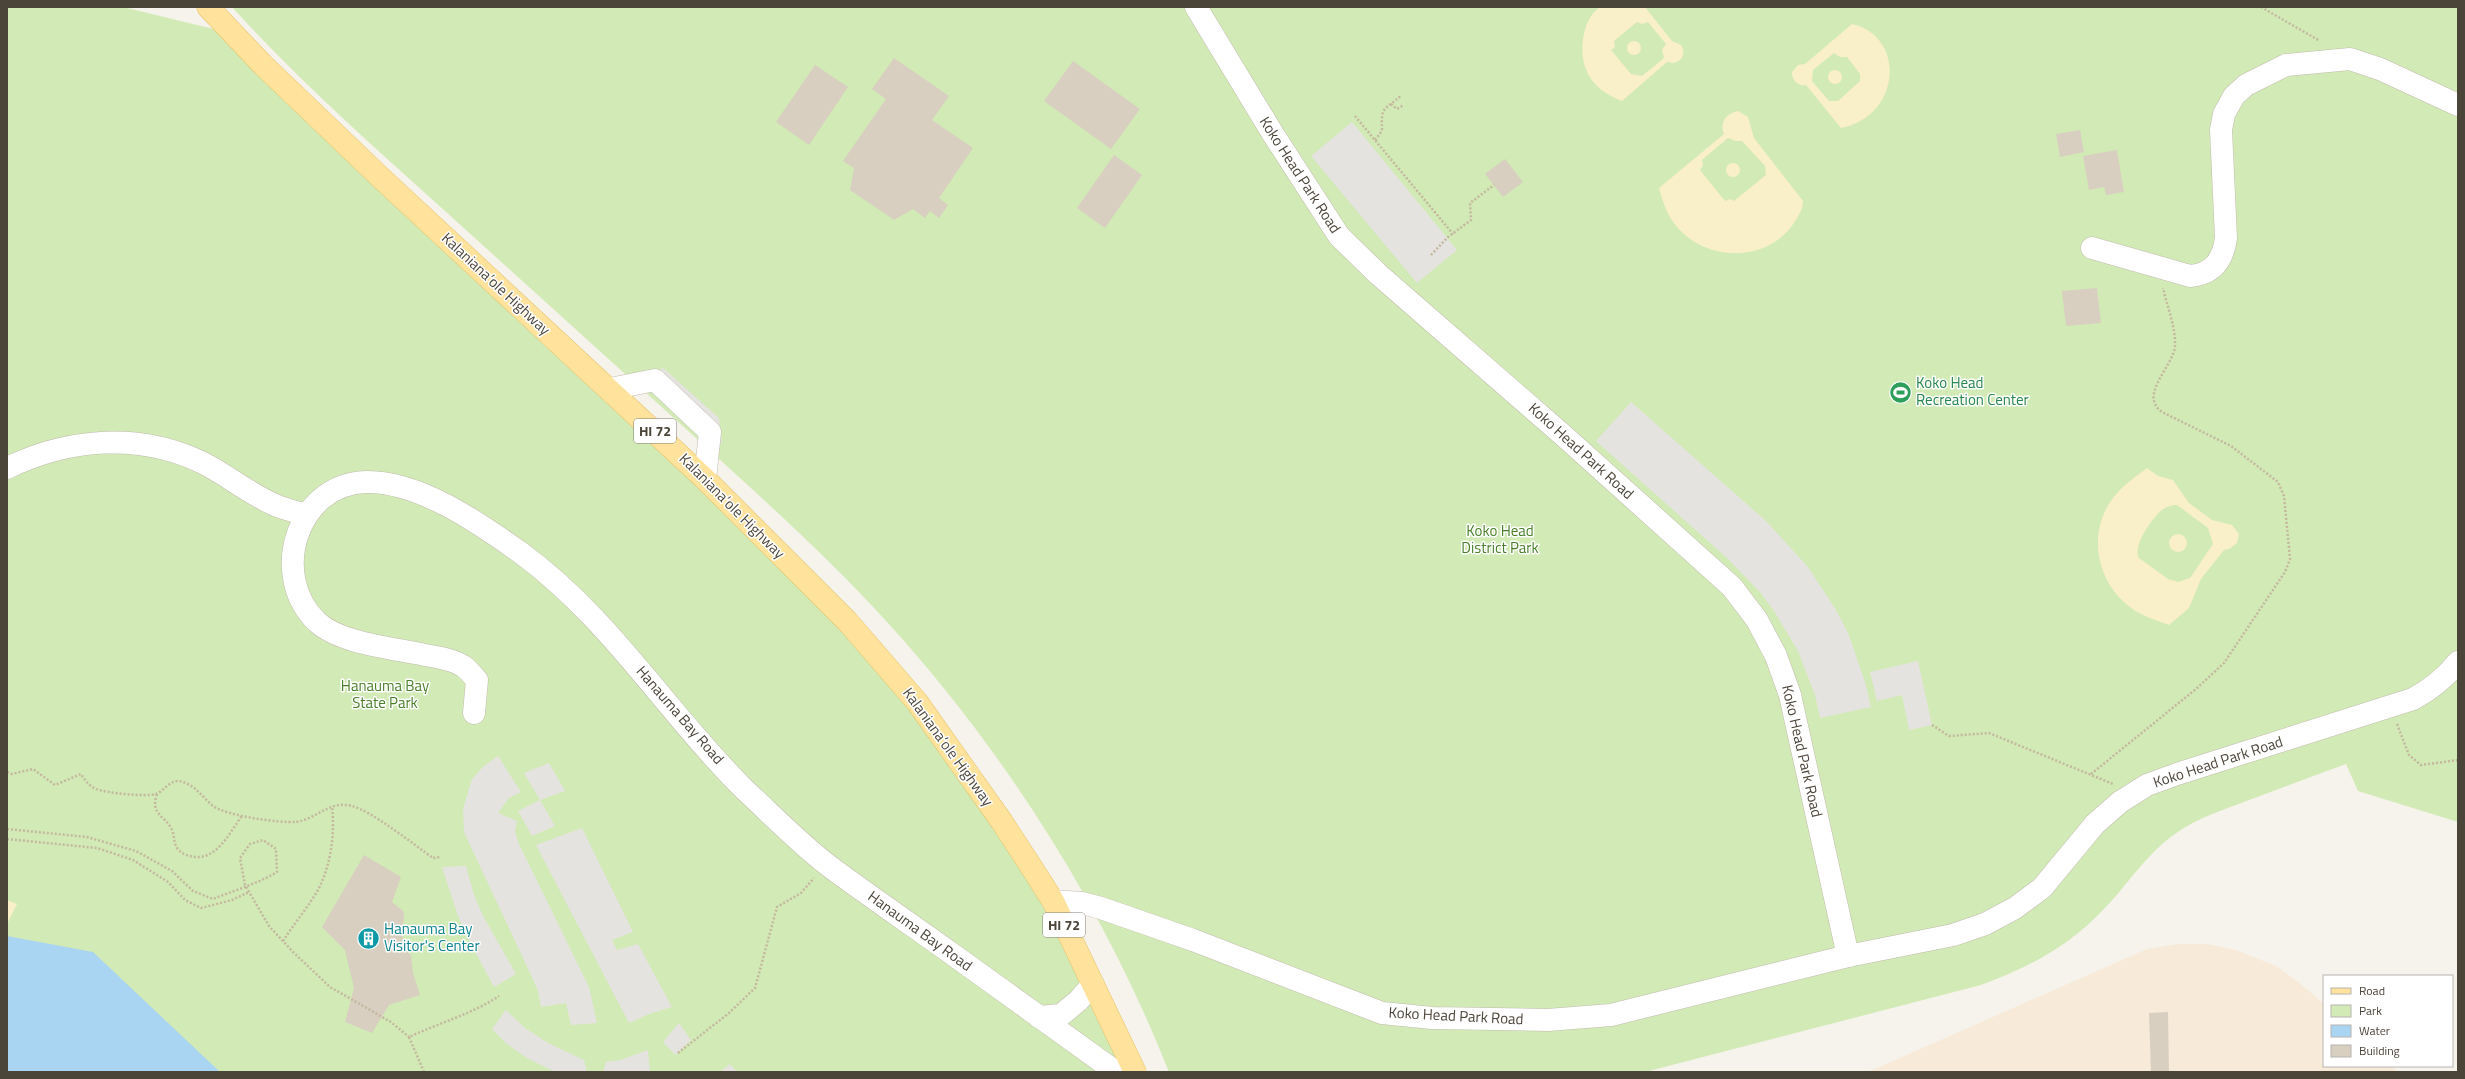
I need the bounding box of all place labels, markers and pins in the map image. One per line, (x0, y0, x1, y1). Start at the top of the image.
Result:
place label: Koko Head Recreation Center (1916, 371, 2029, 411)
sports icon: Koko Head Recreation Center (1888, 379, 1914, 405)
place label: Hanauma Bay Visitor's Center (384, 917, 480, 957)
building icon: Hanauma Bay Visitor's Center (355, 925, 381, 951)

